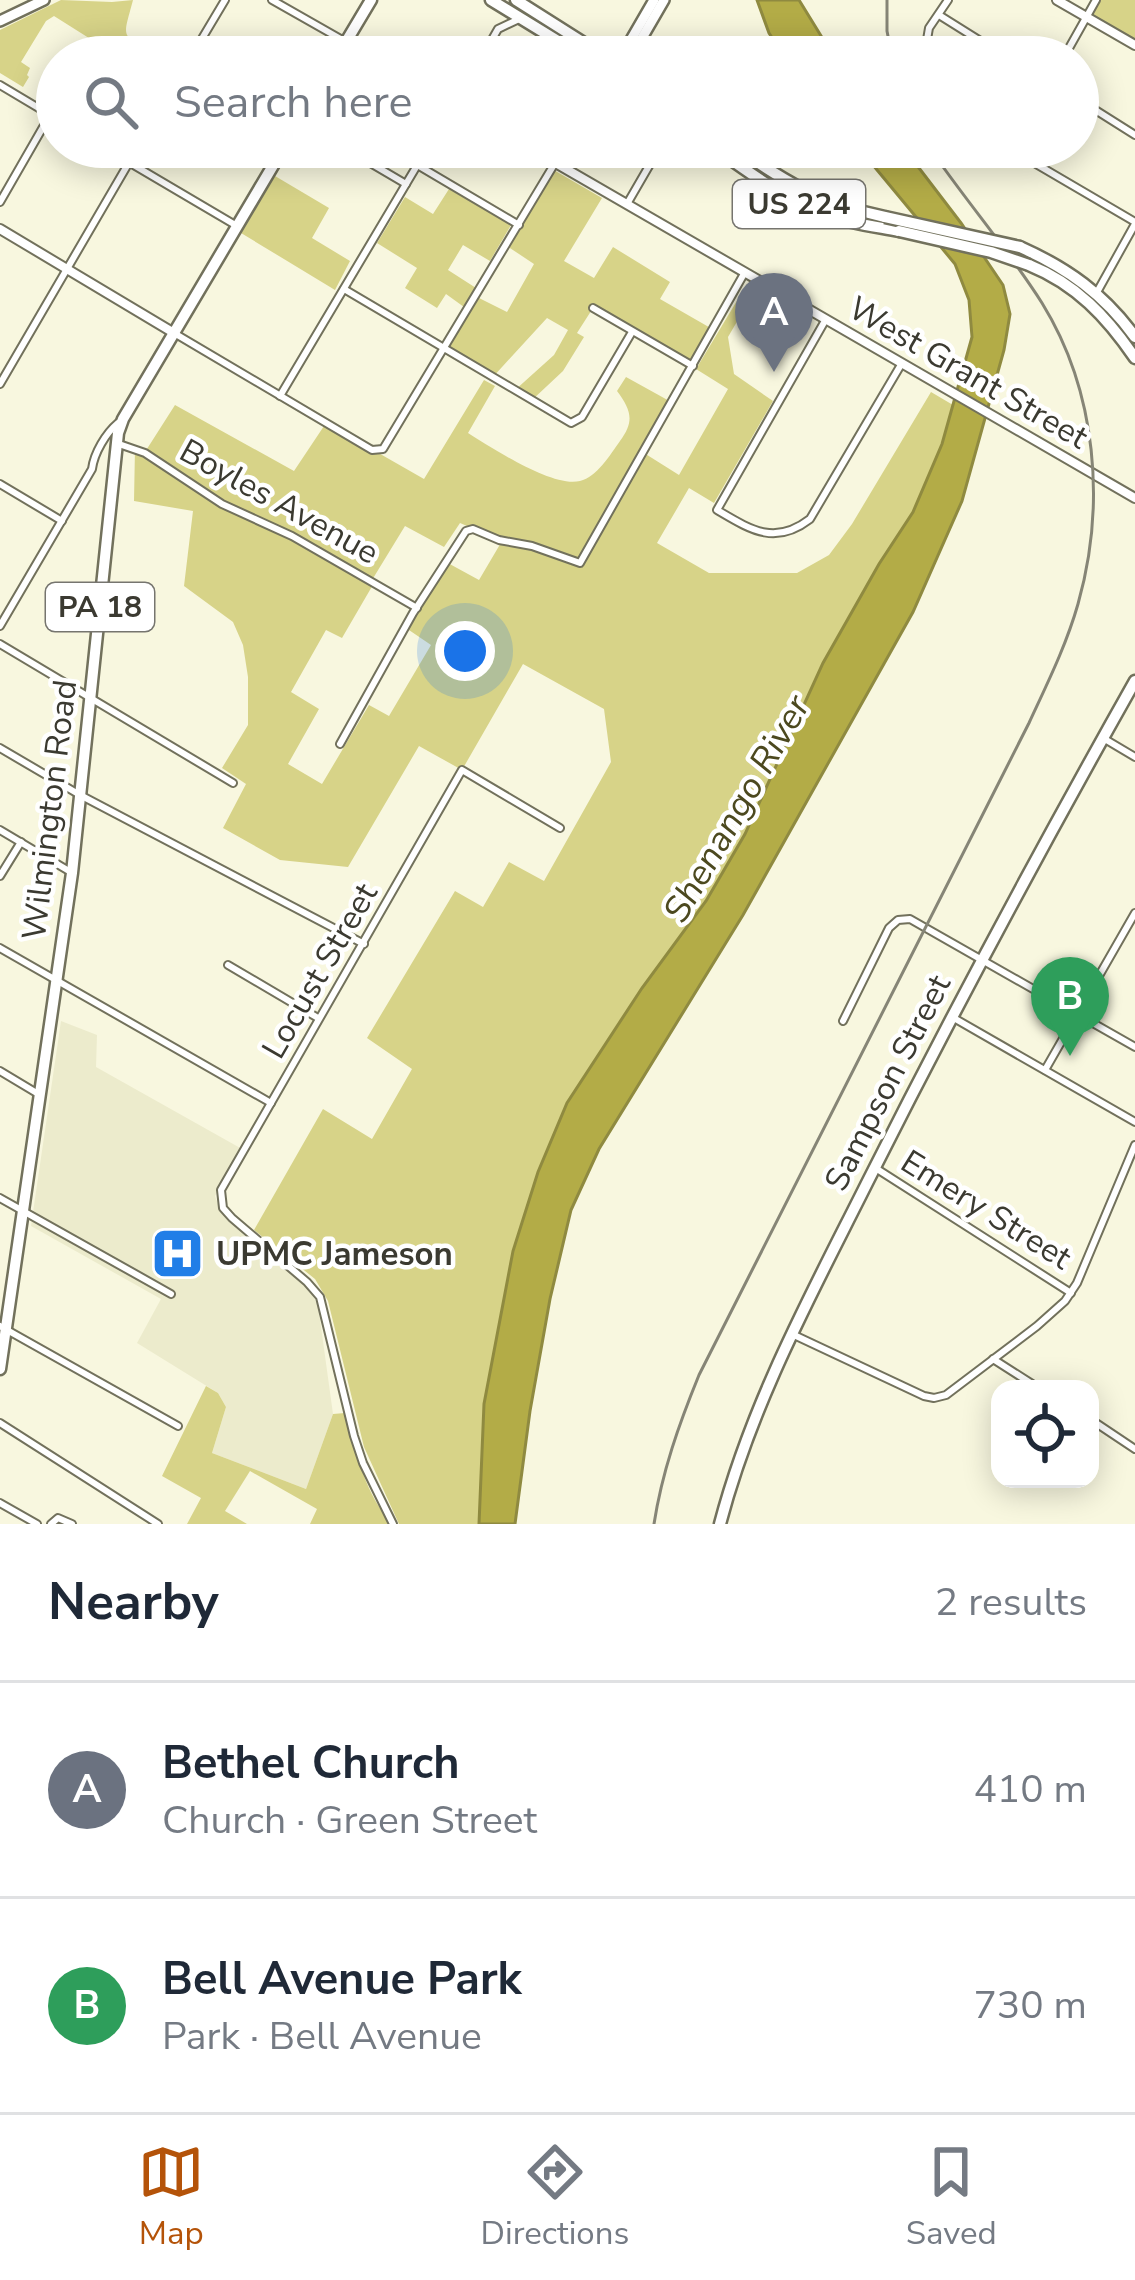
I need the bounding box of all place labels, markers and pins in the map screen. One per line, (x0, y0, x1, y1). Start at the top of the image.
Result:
pin: A (735, 273, 813, 372)
pin: B (1031, 957, 1109, 1056)
hospital icon: UPMC Jameson (149, 1226, 205, 1282)
place label: UPMC Jameson (216, 1232, 453, 1277)

